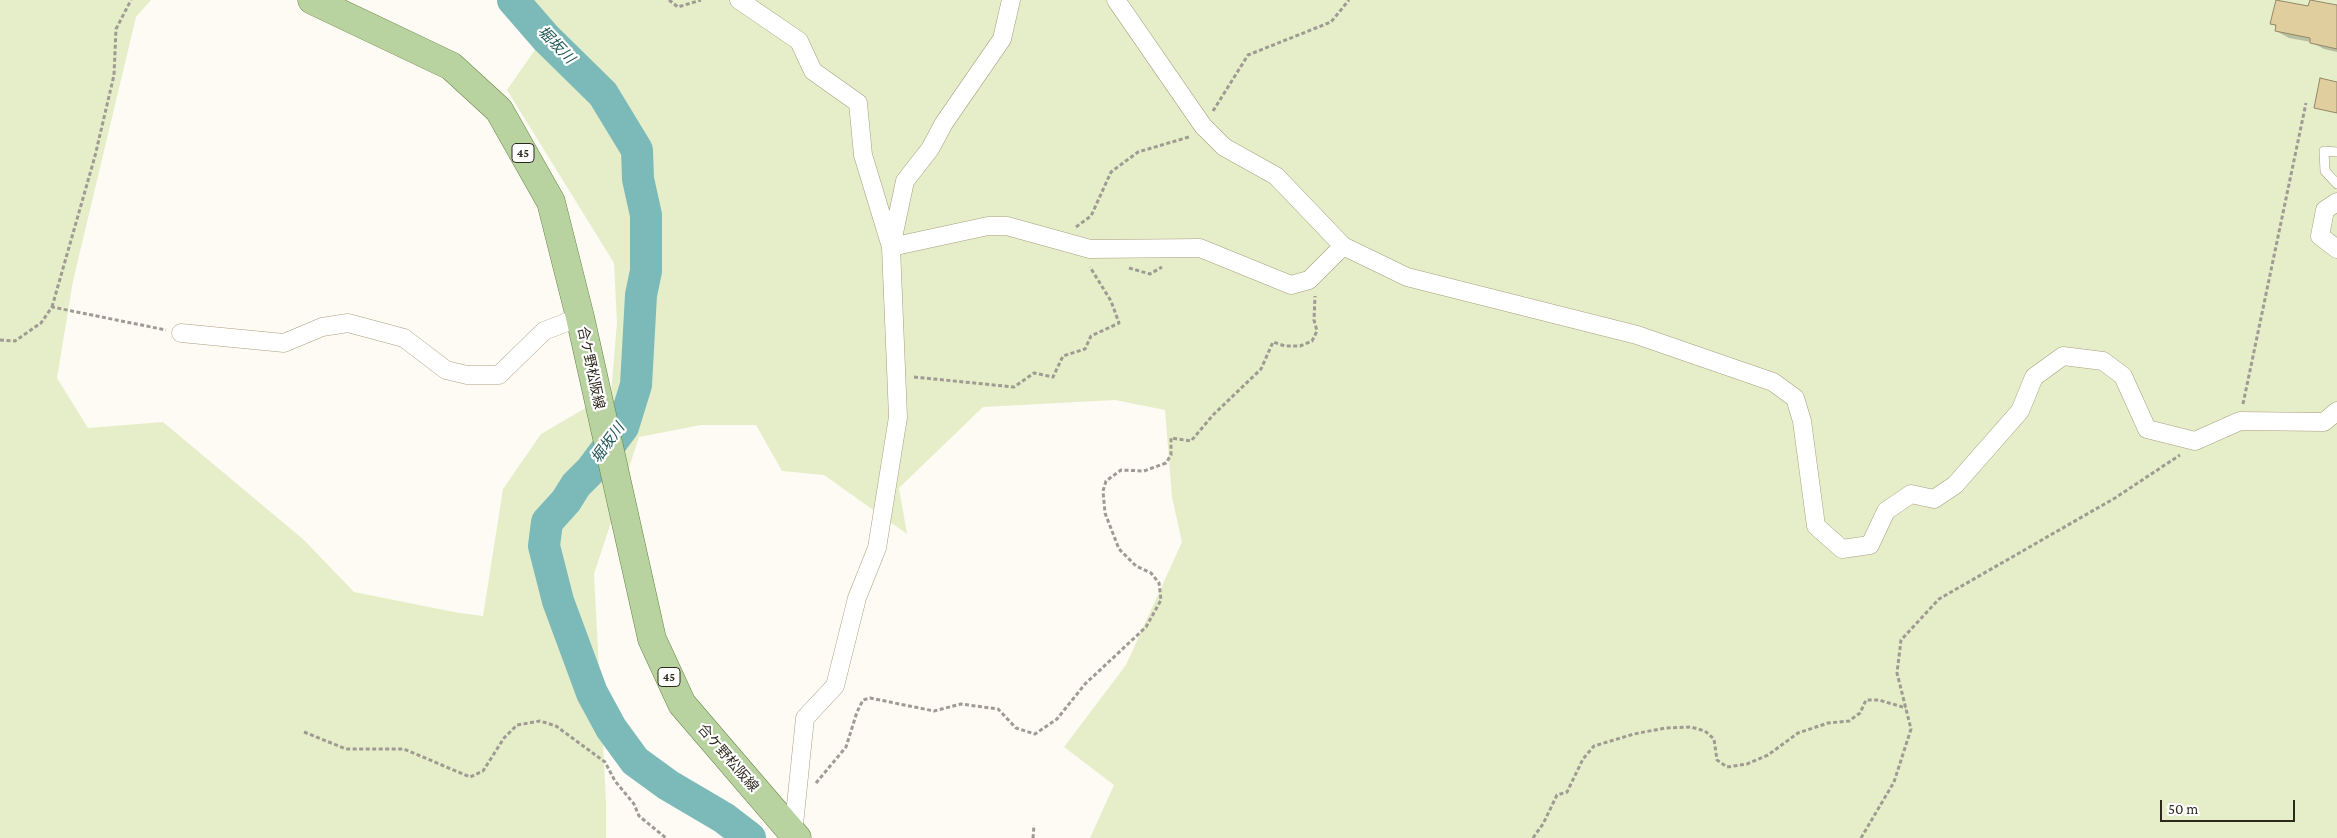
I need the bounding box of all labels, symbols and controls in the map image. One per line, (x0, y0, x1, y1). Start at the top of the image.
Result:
water label: 堀坂川 (534, 23, 578, 67)
road number: 45 (512, 144, 534, 162)
street label: 合ケ野松阪線 (574, 325, 608, 411)
water label: 堀坂川 (587, 420, 629, 466)
road number: 45 (658, 668, 680, 686)
street label: 合ケ野松阪線 (694, 721, 762, 795)
scale bar (2162, 790, 2297, 822)
text: 50 m (2168, 801, 2198, 817)

